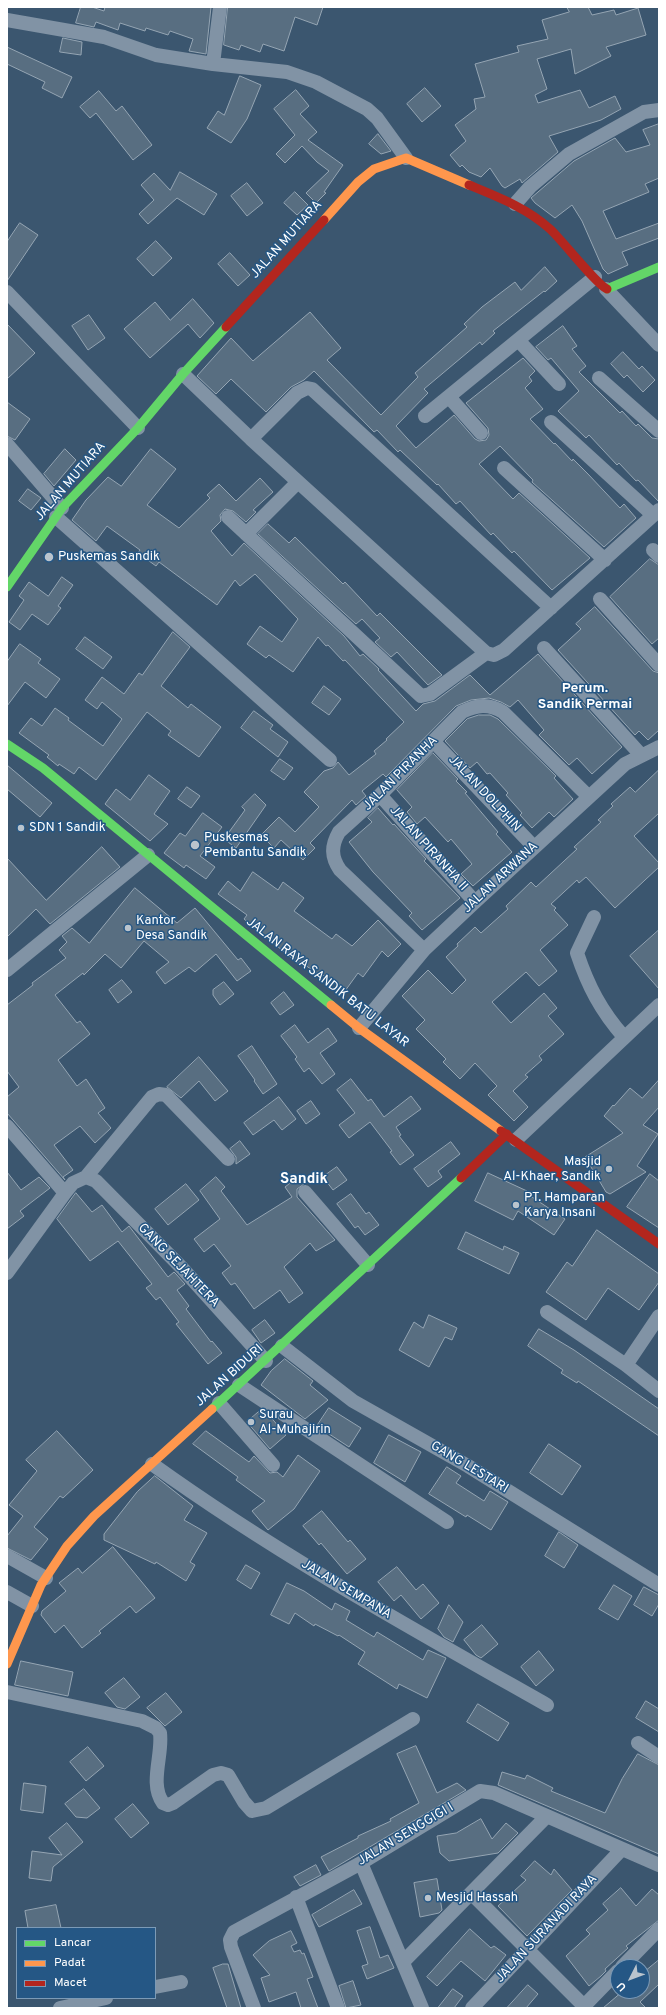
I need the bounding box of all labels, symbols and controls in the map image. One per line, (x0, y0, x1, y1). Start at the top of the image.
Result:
street label: JALAN MUTIARA (248, 198, 326, 282)
street label: JALAN MUTIARA (32, 439, 110, 525)
place label: Puskemas Sandik (58, 549, 160, 565)
marker: Puskemas Sandik (43, 551, 55, 563)
district label: Perum. Sandik Permai (538, 681, 632, 714)
street label: JALAN PIRANHA (360, 733, 442, 815)
street label: JALAN DOLPHIN (444, 752, 524, 836)
street label: JALAN PIRANHA II (386, 803, 470, 895)
place label: SDN 1 Sandik (29, 820, 106, 836)
marker: SDN 1 Sandik (16, 823, 26, 833)
place label: Puskesmas Pembantu Sandik (204, 830, 307, 861)
marker: Puskesmas Pembantu Sandik (189, 839, 201, 851)
street label: JALAN ARWANA (460, 839, 542, 917)
place label: Kantor Desa Sandik (136, 913, 207, 944)
street label: JALAN RAYA SANDIK BATU LAYAR (242, 915, 412, 1051)
marker: Kantor Desa Sandik (123, 923, 133, 933)
place label: Masjid Al-Khaer, Sandik (503, 1154, 601, 1185)
marker: Masjid Al-Khaer, Sandik (604, 1164, 614, 1174)
district label: Sandik (280, 1171, 328, 1189)
place label: PT. Hamparan Karya Insani (524, 1190, 605, 1221)
marker: PT. Hamparan Karya Insani (511, 1200, 521, 1210)
street label: GANG SEJAHTERA (134, 1221, 222, 1311)
street label: JALAN BIDURI (193, 1342, 267, 1410)
place label: Surau Al-Muhajirin (259, 1407, 331, 1438)
marker: Surau Al-Muhajirin (246, 1417, 256, 1427)
street label: GANG LESTARI (427, 1439, 511, 1497)
street label: JALAN SEMPANA (298, 1557, 394, 1623)
street label: JALAN SENGGIGI I (355, 1800, 457, 1870)
street label: JALAN SURANADI RAYA (493, 1872, 601, 1986)
place label: Mesjid Hassah (436, 1890, 518, 1906)
marker: Mesjid Hassah (423, 1893, 433, 1903)
legend (16, 1927, 156, 1999)
text: Lancar (54, 1935, 91, 1951)
text: Padat (54, 1955, 85, 1971)
north arrow (610, 1959, 650, 1999)
text: Macet (54, 1975, 87, 1991)
text: U (614, 1979, 630, 1994)

